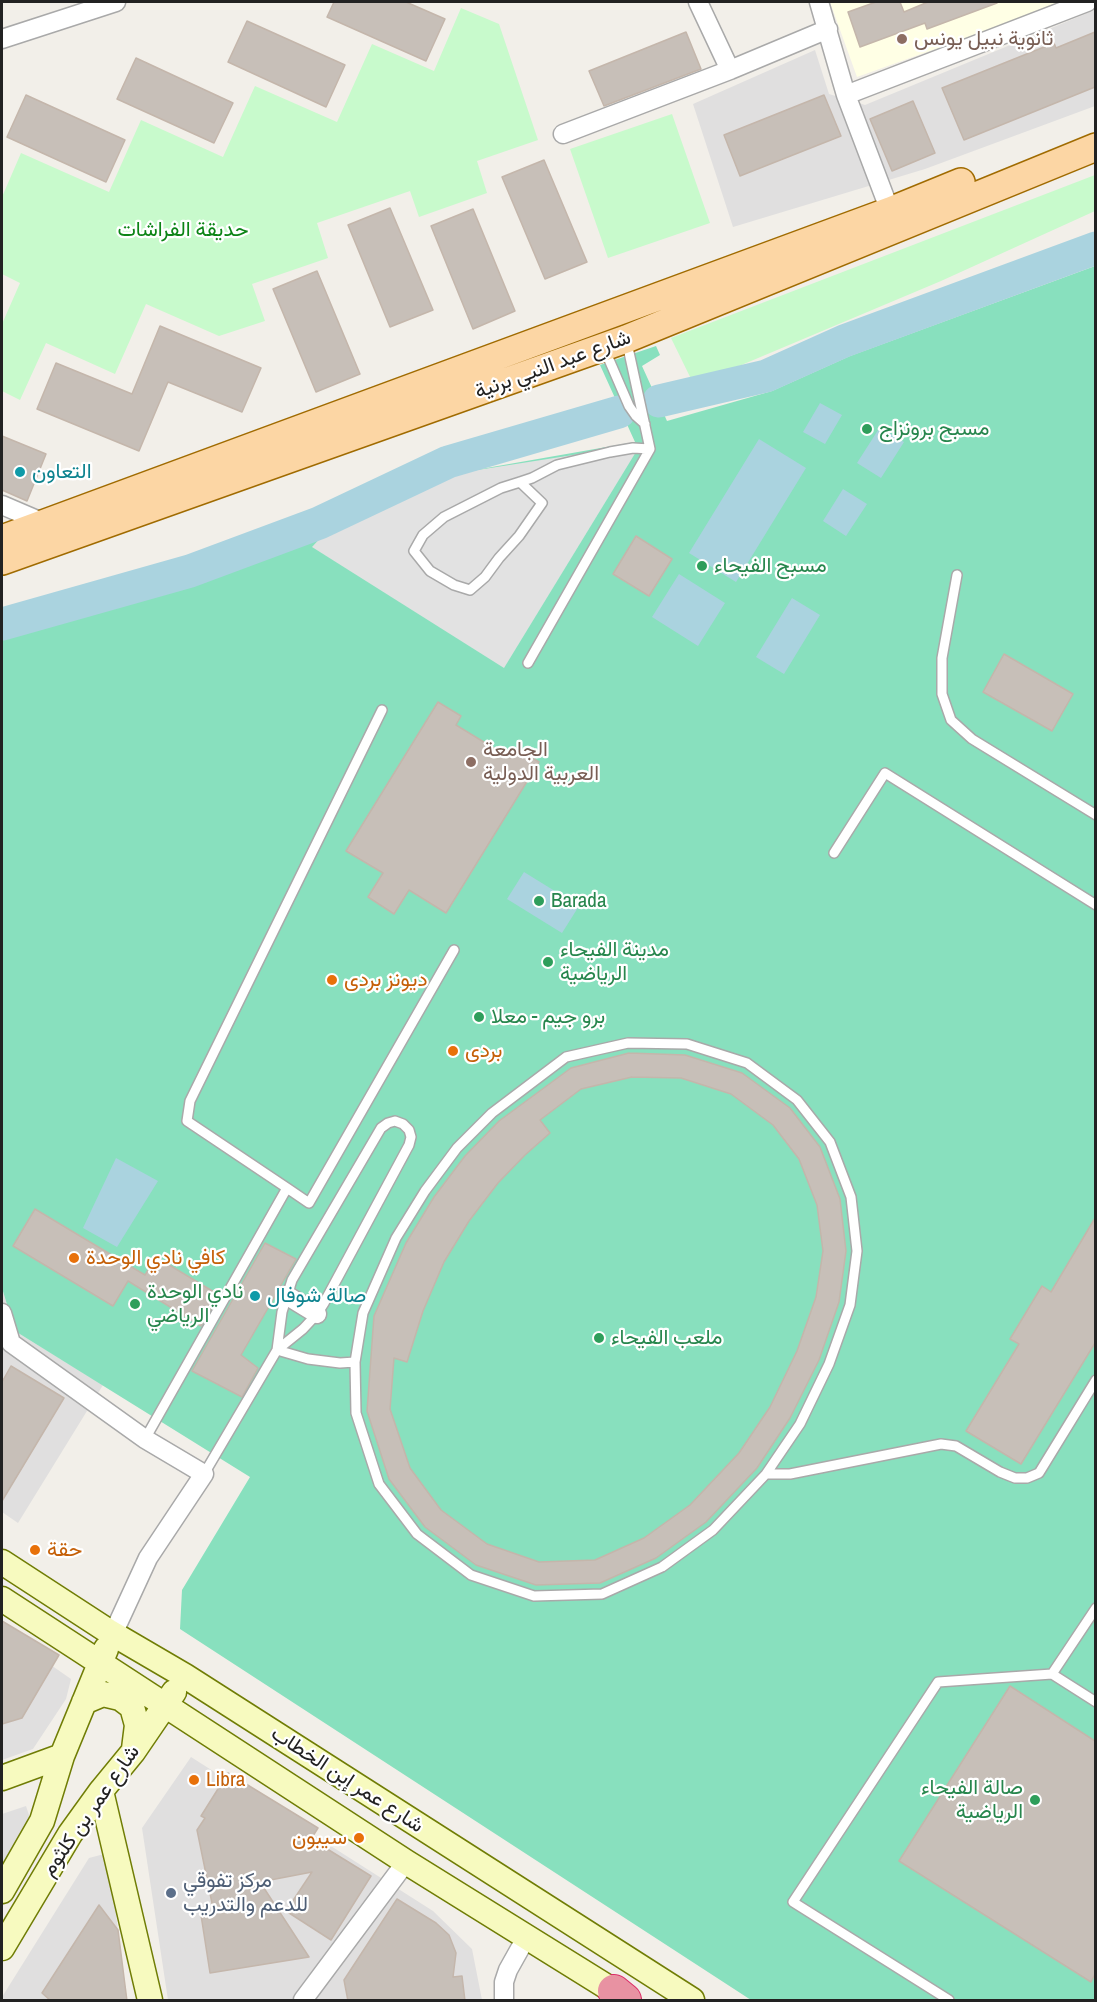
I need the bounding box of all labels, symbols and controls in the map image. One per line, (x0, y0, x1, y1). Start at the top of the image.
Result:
place label: ثانوية نبيل يونس (914, 26, 1053, 52)
marker: ثانوية نبيل يونس (895, 32, 909, 46)
park label: حديقة الفراشات (117, 217, 249, 243)
street label: شارع عبد النبي برنية (472, 325, 634, 405)
place label: مسبح برونزاج (879, 416, 989, 442)
marker: مسبح برونزاج (860, 422, 874, 436)
place label: التعاون (32, 459, 92, 485)
marker: التعاون (13, 465, 27, 479)
place label: مسبح الفيحاء (714, 553, 827, 579)
marker: مسبح الفيحاء (695, 559, 709, 573)
place label: الجامعة العربية الدولية (483, 737, 599, 787)
marker: الجامعة العربية الدولية (464, 755, 478, 769)
place label: Barada (551, 888, 607, 914)
marker: Barada (532, 894, 546, 908)
place label: مدينة الفيحاء الرياضية (560, 937, 669, 987)
marker: مدينة الفيحاء الرياضية (541, 955, 555, 969)
place label: ديونز بردى (344, 967, 427, 993)
marker: ديونز بردى (325, 973, 339, 987)
place label: برو جيم - معلا (491, 1004, 605, 1030)
marker: برو جيم - معلا (472, 1010, 486, 1024)
place label: بردى (465, 1038, 503, 1064)
marker: بردى (446, 1044, 460, 1058)
place label: كافي نادي الوحدة (86, 1245, 225, 1271)
marker: كافي نادي الوحدة (67, 1251, 81, 1265)
place label: نادي الوحدة الرياضي (147, 1279, 243, 1329)
place label: صالة شوفال (267, 1283, 366, 1309)
marker: صالة شوفال (248, 1289, 262, 1303)
marker: نادي الوحدة الرياضي (128, 1297, 142, 1311)
place label: ملعب الفيحاء (611, 1325, 722, 1351)
marker: ملعب الفيحاء (592, 1331, 606, 1345)
place label: حقة (47, 1537, 82, 1563)
marker: حقة (28, 1543, 42, 1557)
street label: شارع عمر إبن الخطاب (266, 1721, 428, 1839)
street label: شارع عمر بن كلثوم (36, 1741, 146, 1881)
place label: Libra (206, 1767, 245, 1793)
marker: Libra (187, 1773, 201, 1787)
place label: صالة الفيحاء الرياضية (921, 1775, 1023, 1825)
marker: صالة الفيحاء الرياضية (1028, 1793, 1042, 1807)
place label: سيبون (292, 1825, 347, 1851)
marker: سيبون (352, 1831, 366, 1845)
place label: مركز تفوقي للدعم والتدريب (183, 1868, 308, 1918)
marker: مركز تفوقي للدعم والتدريب (164, 1886, 178, 1900)

